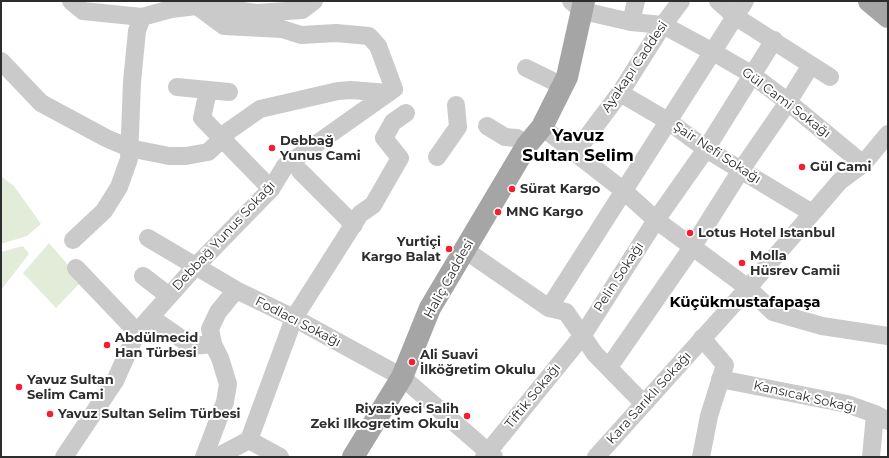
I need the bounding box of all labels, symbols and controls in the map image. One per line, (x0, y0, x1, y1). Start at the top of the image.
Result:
street label: Ayakapı Caddesi (599, 18, 671, 116)
street label: Gül Cami Sokağı (739, 65, 833, 141)
street label: Şair Nefi Sokağı (670, 119, 764, 187)
district label: Yavuz Sultan Selim (522, 126, 634, 166)
place label: Debbağ Yunus Cami (280, 133, 361, 164)
marker: Debbağ Yunus Cami (267, 143, 277, 153)
place label: Gül Cami (810, 159, 871, 175)
marker: Gül Cami (797, 162, 807, 172)
street label: Debbağ Yunus Sokağı (169, 178, 279, 294)
place label: Sürat Kargo (520, 181, 600, 197)
marker: Sürat Kargo (507, 184, 517, 194)
place label: MNG Kargo (506, 204, 583, 220)
marker: MNG Kargo (493, 207, 503, 217)
place label: Lotus Hotel Istanbul (698, 225, 835, 241)
marker: Lotus Hotel Istanbul (685, 228, 695, 238)
place label: Yurtiçi Kargo Balat (361, 234, 441, 265)
street label: Haliç Caddesi (421, 237, 477, 321)
street label: Pelin Sokağı (591, 239, 647, 315)
marker: Yurtiçi Kargo Balat (444, 244, 454, 254)
place label: Molla Hüsrev Camii (750, 248, 840, 279)
marker: Molla Hüsrev Camii (737, 258, 747, 268)
street label: Fodlacı Sokağı (252, 294, 344, 350)
district label: Küçükmustafapaşa (669, 294, 821, 312)
place label: Abdülmecid Han Türbesi (115, 330, 198, 361)
marker: Abdülmecid Han Türbesi (102, 340, 112, 350)
place label: Ali Suavi İlköğretim Okulu (420, 347, 536, 378)
street label: Kara Sarıklı Sokağı (603, 349, 695, 447)
marker: Ali Suavi İlköğretim Okulu (407, 357, 417, 367)
street label: Tiftik Sokağı (502, 360, 564, 432)
place label: Yavuz Sultan Selim Cami (27, 372, 114, 403)
street label: Kansıcak Sokağı (752, 378, 858, 416)
marker: Yavuz Sultan Selim Cami (14, 382, 24, 392)
place label: Riyaziyeci Salih Zeki Ilkogretim Okulu (310, 401, 459, 432)
place label: Yavuz Sultan Selim Türbesi (58, 406, 241, 422)
marker: Yavuz Sultan Selim Türbesi (45, 409, 55, 419)
marker: Riyaziyeci Salih Zeki Ilkogretim Okulu (462, 411, 472, 421)

